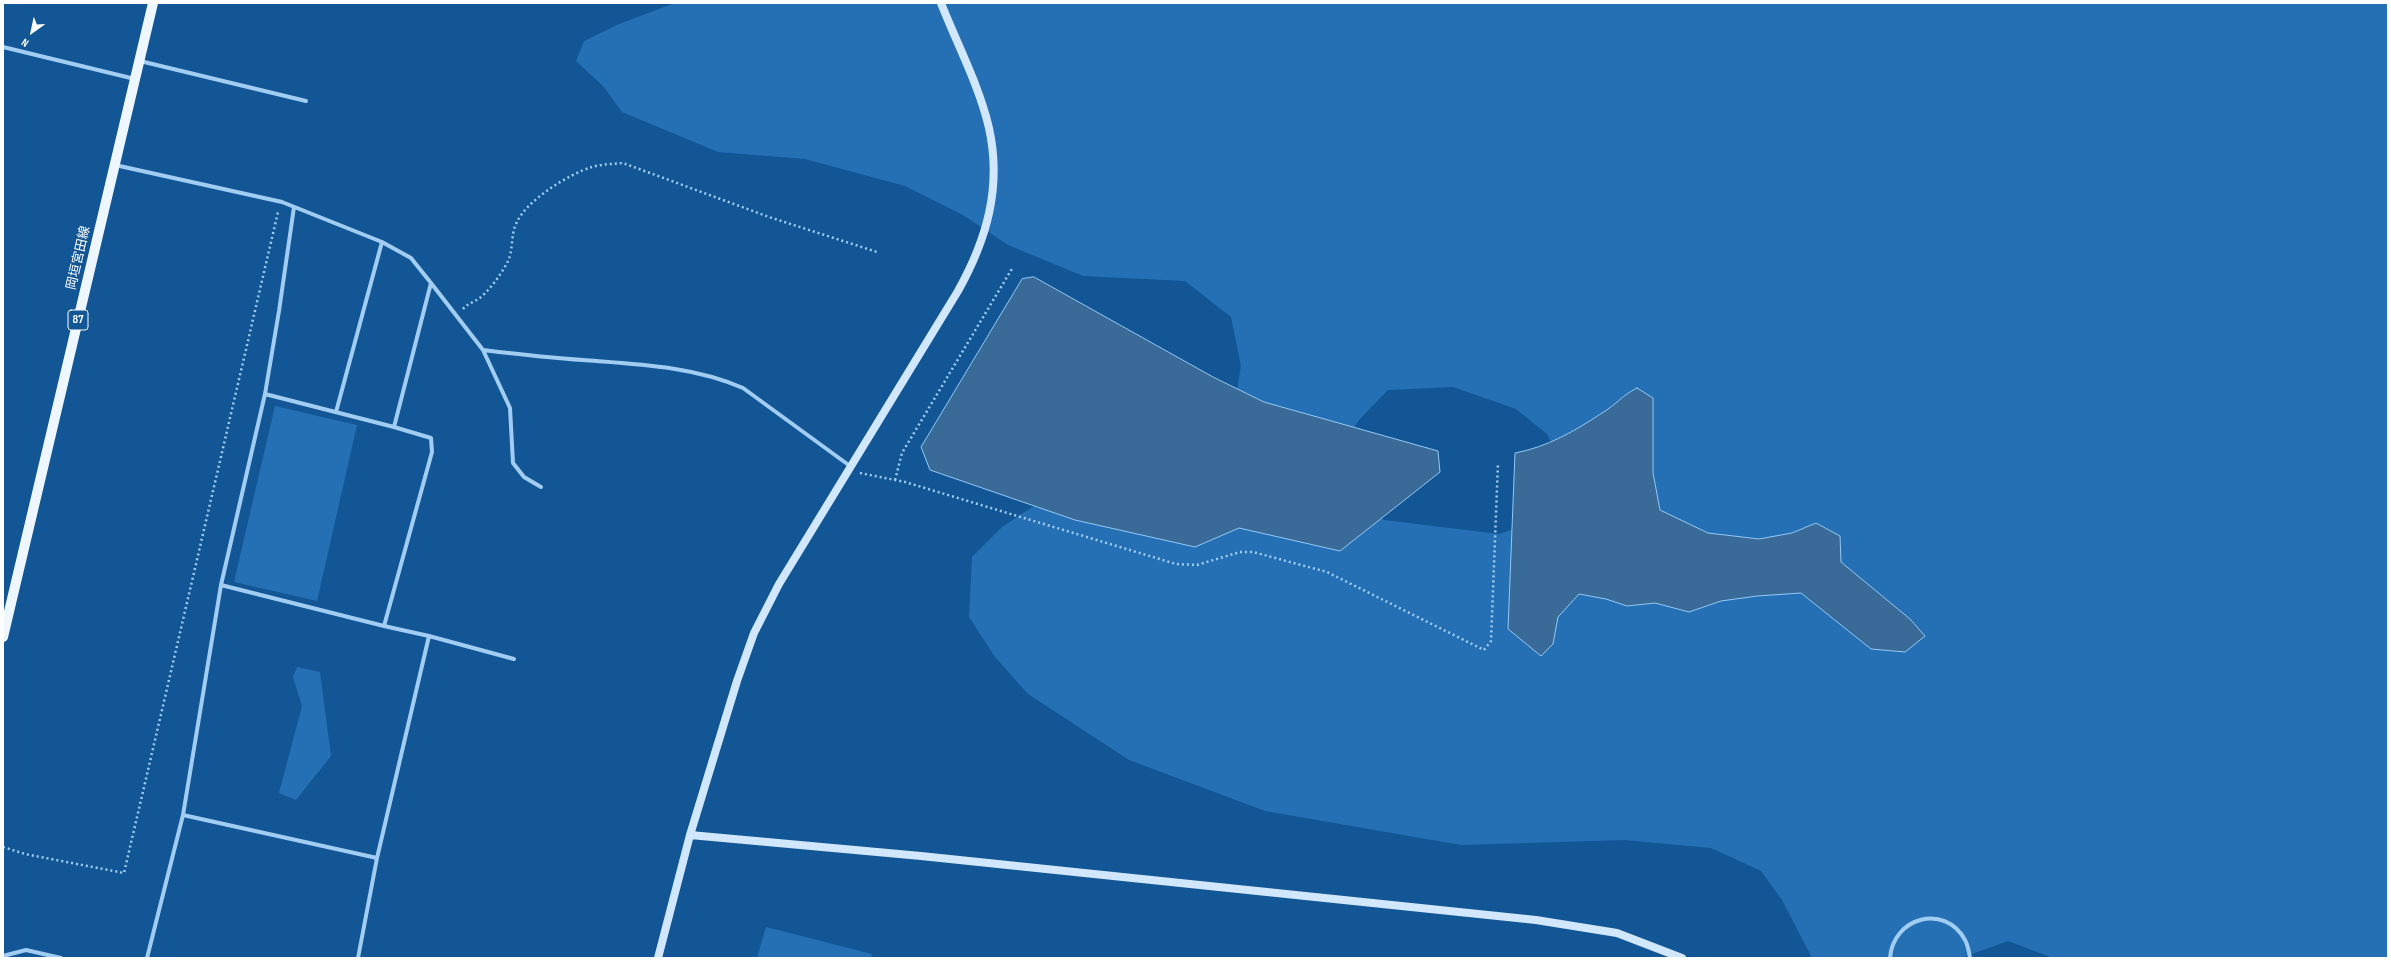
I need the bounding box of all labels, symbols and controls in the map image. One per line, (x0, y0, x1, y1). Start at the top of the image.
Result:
north arrow (12, 12, 52, 52)
text: N (19, 35, 31, 50)
street label: 岡垣宮田線 (64, 225, 94, 291)
road number: 87 (68, 310, 88, 330)

